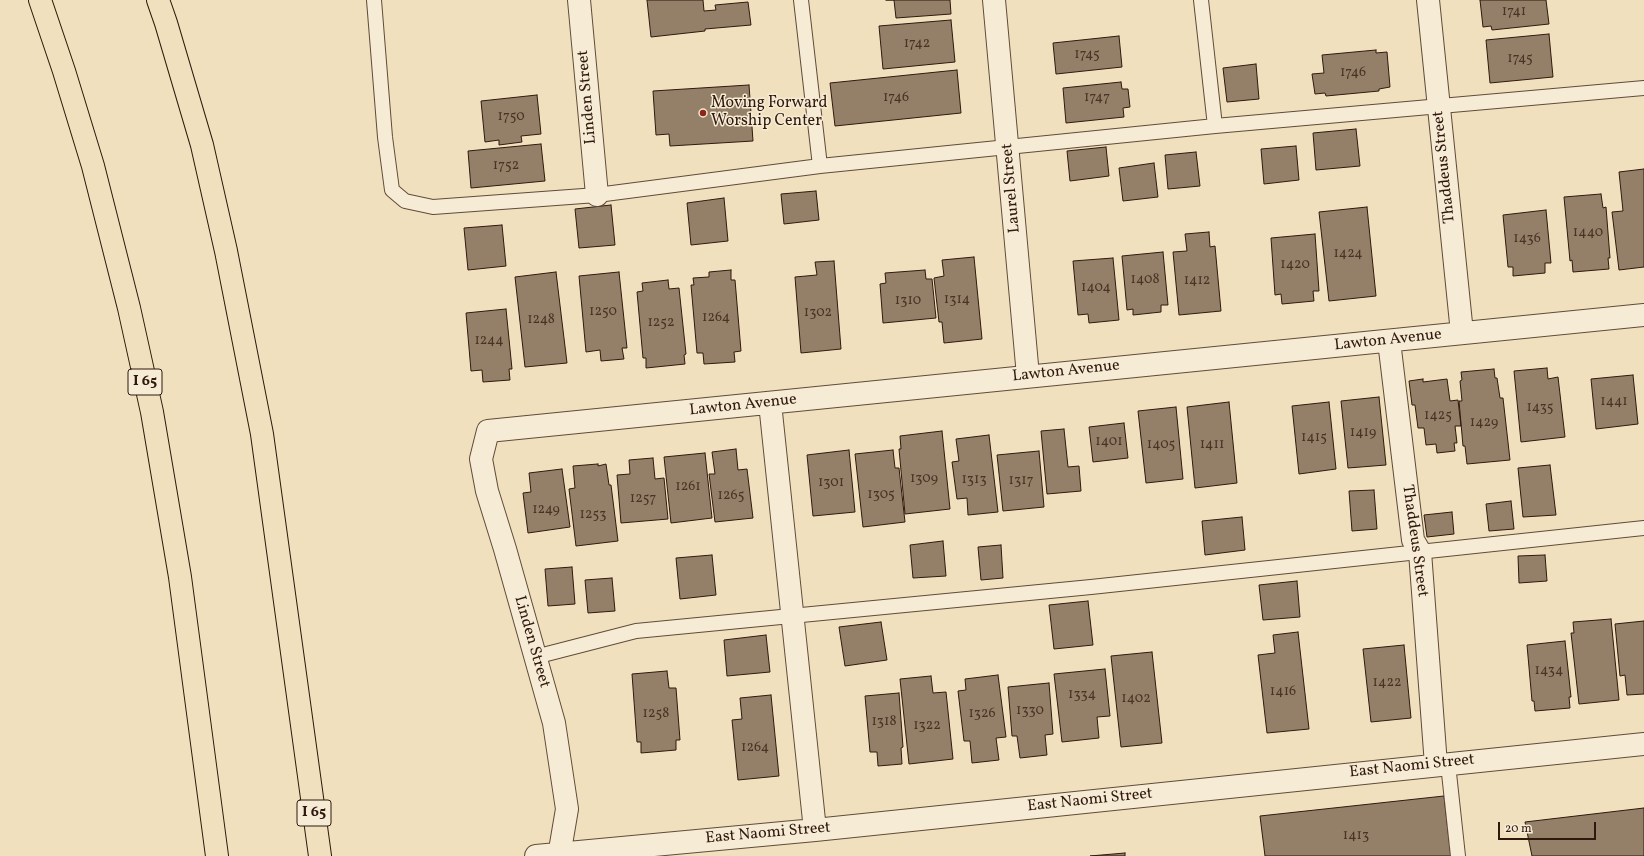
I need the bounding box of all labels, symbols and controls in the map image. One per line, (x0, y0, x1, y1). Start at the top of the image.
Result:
house number: 1741 (1502, 4, 1526, 20)
house number: 1742 (904, 36, 930, 52)
house number: 1745 (1074, 47, 1100, 63)
street label: Linden Street (574, 49, 602, 145)
house number: 1745 (1507, 51, 1533, 67)
house number: 1746 (1340, 65, 1366, 81)
house number: 1746 (883, 90, 909, 106)
house number: 1747 (1084, 90, 1110, 106)
place label: Moving Forward Worship Center (711, 94, 828, 132)
marker: Moving Forward Worship Center (698, 108, 708, 118)
house number: 1750 (497, 109, 525, 125)
street label: Thaddeus Street (1430, 110, 1460, 224)
street label: Laurel Street (999, 142, 1025, 234)
house number: 1752 (493, 158, 519, 174)
house number: 1440 (1573, 225, 1603, 241)
house number: 1436 (1513, 231, 1541, 247)
house number: 1424 (1333, 246, 1363, 262)
house number: 1420 (1280, 257, 1310, 273)
house number: 1408 (1130, 272, 1160, 288)
house number: 1412 (1184, 273, 1210, 289)
house number: 1404 (1081, 280, 1111, 296)
house number: 1314 (944, 292, 970, 308)
house number: 1310 (895, 293, 921, 309)
house number: 1250 (589, 304, 617, 320)
house number: 1302 (804, 305, 832, 321)
house number: 1264 (702, 310, 730, 326)
house number: 1248 (527, 312, 555, 328)
house number: 1252 (647, 315, 675, 331)
street label: Lawton Avenue (1333, 326, 1443, 356)
house number: 1244 (474, 333, 504, 349)
street label: Lawton Avenue (1011, 357, 1121, 387)
road number: I 65 (128, 369, 162, 395)
street label: Lawton Avenue (688, 391, 798, 421)
house number: 1441 (1600, 394, 1628, 410)
house number: 1435 (1526, 400, 1554, 416)
house number: 1425 (1424, 408, 1452, 424)
house number: 1429 (1470, 415, 1498, 431)
house number: 1419 (1350, 425, 1376, 441)
house number: 1415 (1301, 430, 1327, 446)
house number: 1401 (1095, 434, 1123, 450)
house number: 1405 (1147, 437, 1175, 453)
house number: 1411 (1200, 437, 1224, 453)
house number: 1309 (910, 471, 938, 487)
house number: 1313 (961, 472, 987, 488)
house number: 1317 (1009, 473, 1033, 489)
house number: 1301 (818, 475, 844, 491)
house number: 1261 (675, 479, 701, 495)
street label: Thaddeus Street (1397, 484, 1431, 598)
house number: 1305 (867, 487, 895, 503)
house number: 1265 (718, 488, 744, 504)
house number: 1257 (630, 491, 656, 507)
house number: 1249 (532, 502, 560, 518)
house number: 1253 (580, 507, 606, 523)
street label: Linden Street (509, 594, 553, 690)
house number: 1434 (1535, 663, 1563, 679)
house number: 1422 (1373, 675, 1401, 691)
house number: 1416 (1270, 684, 1296, 700)
house number: 1334 (1068, 687, 1096, 703)
house number: 1402 (1121, 691, 1151, 707)
house number: 1330 (1016, 703, 1044, 719)
house number: 1258 (643, 706, 669, 722)
house number: 1326 (968, 706, 996, 722)
house number: 1318 (871, 714, 897, 730)
house number: 1322 (913, 718, 941, 734)
house number: 1264 (741, 740, 769, 756)
street label: East Naomi Street (1348, 751, 1476, 783)
street label: East Naomi Street (1026, 785, 1154, 817)
road number: I 65 (297, 800, 331, 826)
scale bar (1500, 814, 1598, 840)
street label: East Naomi Street (705, 819, 831, 849)
text: 20 m (1505, 821, 1532, 837)
house number: 1413 (1343, 828, 1369, 844)

